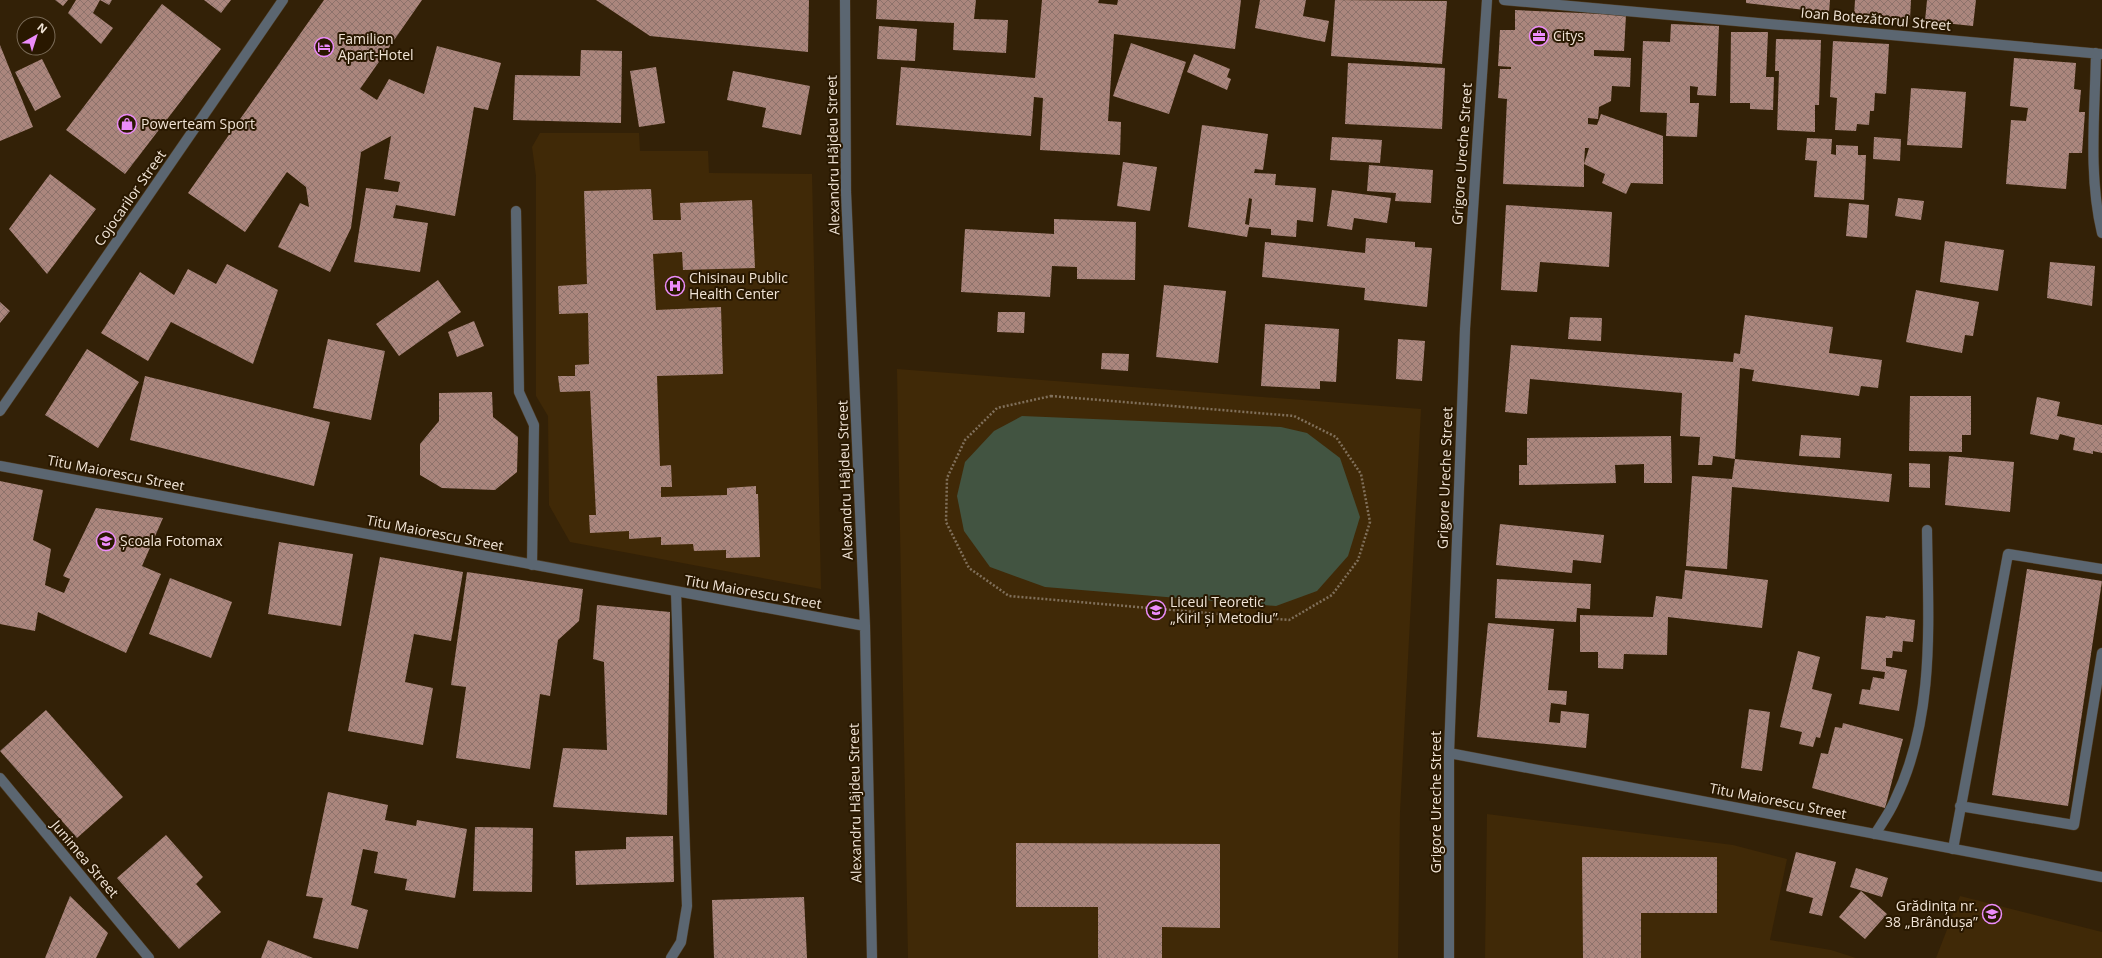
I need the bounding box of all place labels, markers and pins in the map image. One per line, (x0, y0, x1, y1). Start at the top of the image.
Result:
office icon: Citys (1528, 25, 1550, 47)
place label: Citys (1553, 26, 1584, 45)
place label: Familion Apart-Hotel (338, 29, 414, 64)
hotel icon: Familion Apart-Hotel (313, 36, 335, 58)
shop icon: Powerteam Sport (116, 113, 138, 135)
place label: Powerteam Sport (141, 114, 255, 133)
place label: Chisinau Public Health Center (689, 268, 788, 303)
hospital icon: Chisinau Public Health Center (664, 275, 686, 297)
school or university icon: Școala Fotomax (95, 530, 117, 552)
place label: Școala Fotomax (120, 531, 223, 550)
place label: Liceul Teoretic „Kiril și Metodiu” (1170, 592, 1278, 627)
school or university icon: Liceul Teoretic „Kiril și Metodiu” (1145, 599, 1167, 621)
place label: Grădinița nr. 38 „Brândușa” (1885, 896, 1978, 931)
school or university icon: Grădinița nr. 38 „Brândușa” (1981, 903, 2003, 925)

